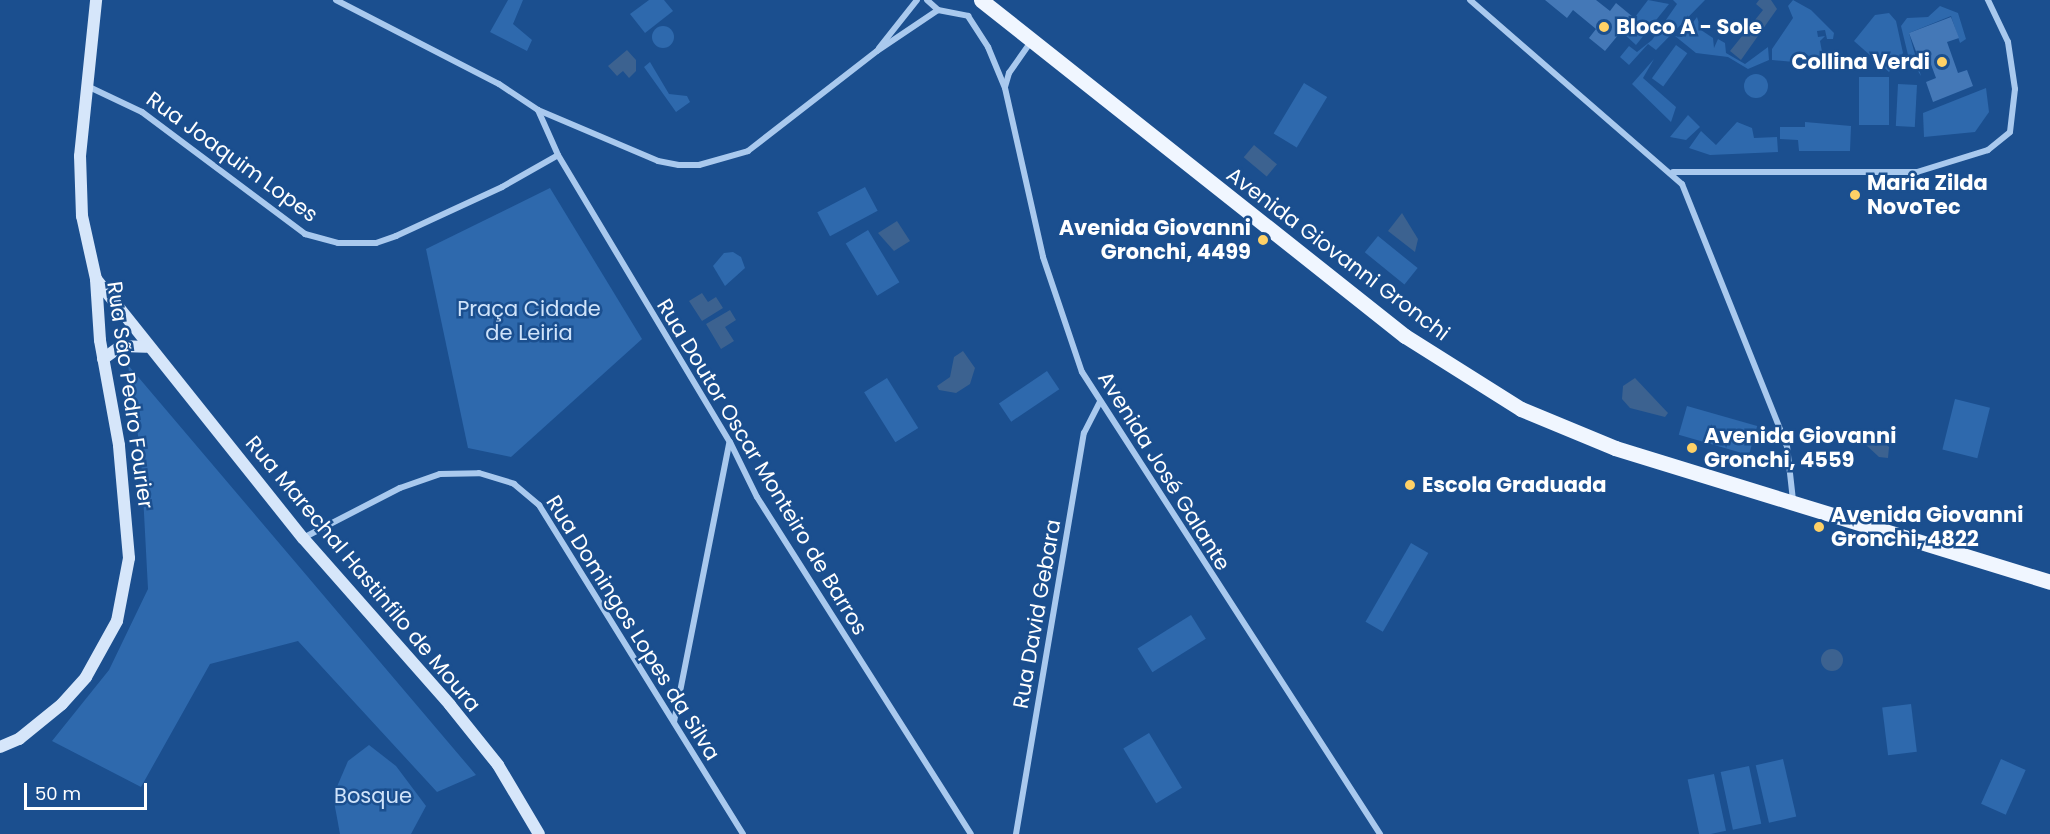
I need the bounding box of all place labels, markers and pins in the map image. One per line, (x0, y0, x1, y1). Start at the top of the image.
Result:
place label: Bloco A - Sole (1616, 14, 1762, 40)
marker: Bloco A - Sole (1597, 20, 1611, 34)
place label: Collina Verdi (1791, 49, 1930, 75)
marker: Collina Verdi (1935, 55, 1949, 69)
place label: Maria Zilda NovoTec (1867, 170, 1988, 220)
marker: Maria Zilda NovoTec (1848, 188, 1862, 202)
place label: Avenida Giovanni Gronchi, 4499 (1059, 215, 1251, 265)
marker: Avenida Giovanni Gronchi, 4499 (1256, 233, 1270, 247)
place label: Avenida Giovanni Gronchi, 4559 (1704, 423, 1896, 473)
marker: Avenida Giovanni Gronchi, 4559 (1685, 441, 1699, 455)
place label: Escola Graduada (1422, 472, 1607, 498)
marker: Escola Graduada (1403, 478, 1417, 492)
place label: Avenida Giovanni Gronchi, 4822 (1831, 502, 2023, 552)
marker: Avenida Giovanni Gronchi, 4822 (1812, 520, 1826, 534)

